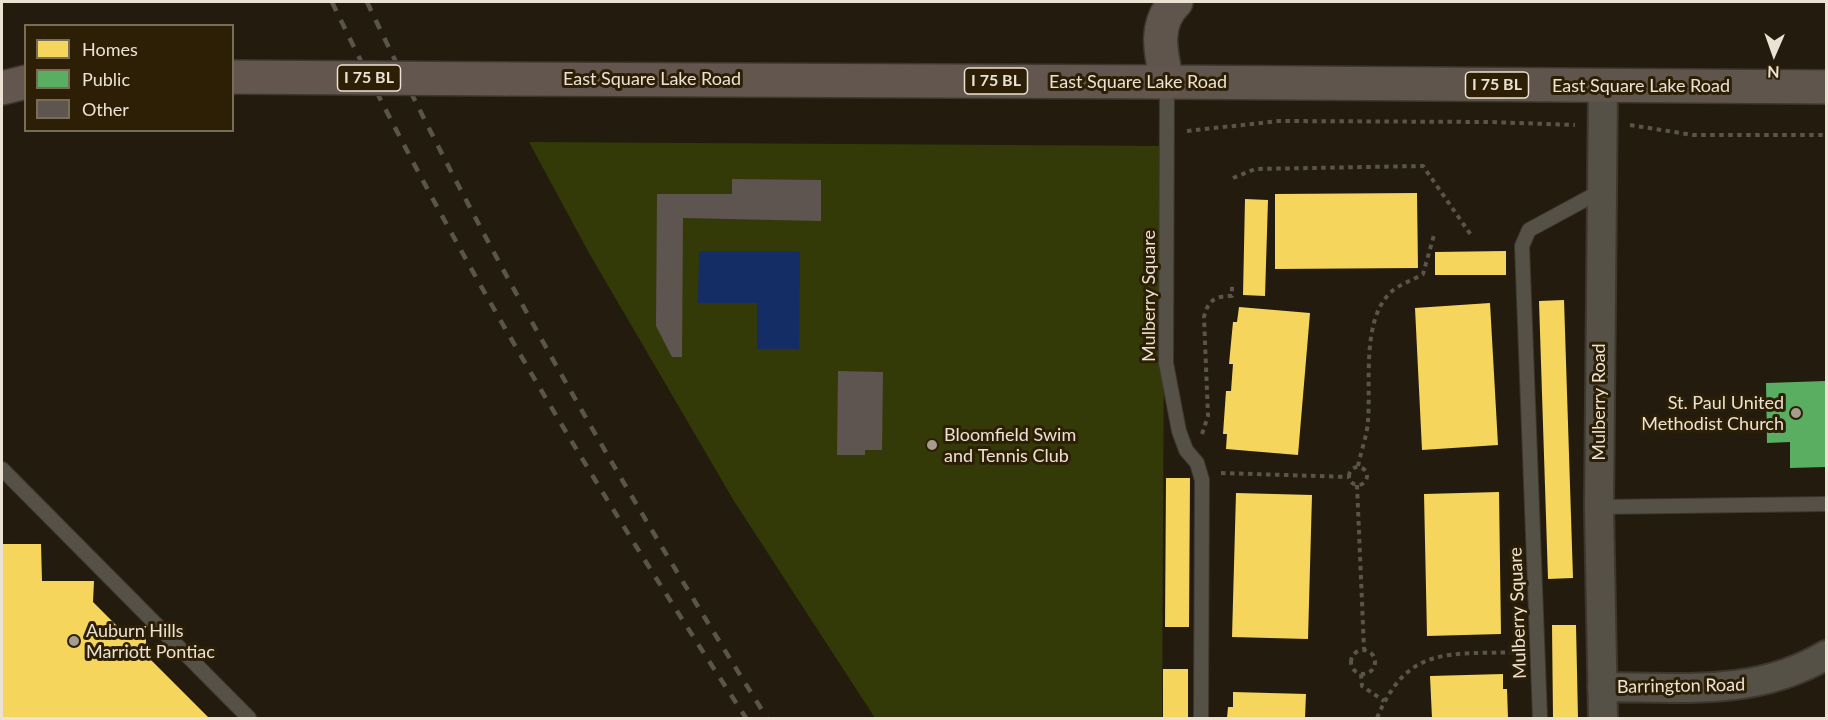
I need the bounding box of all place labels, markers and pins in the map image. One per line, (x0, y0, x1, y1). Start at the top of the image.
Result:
place label: St. Paul United Methodist Church (1641, 392, 1784, 434)
marker: St. Paul United Methodist Church (1789, 406, 1803, 420)
place label: Bloomfield Swim and Tennis Club (944, 424, 1076, 466)
marker: Bloomfield Swim and Tennis Club (925, 438, 939, 452)
place label: Auburn Hills Marriott Pontiac (86, 620, 215, 662)
marker: Auburn Hills Marriott Pontiac (67, 634, 81, 648)

